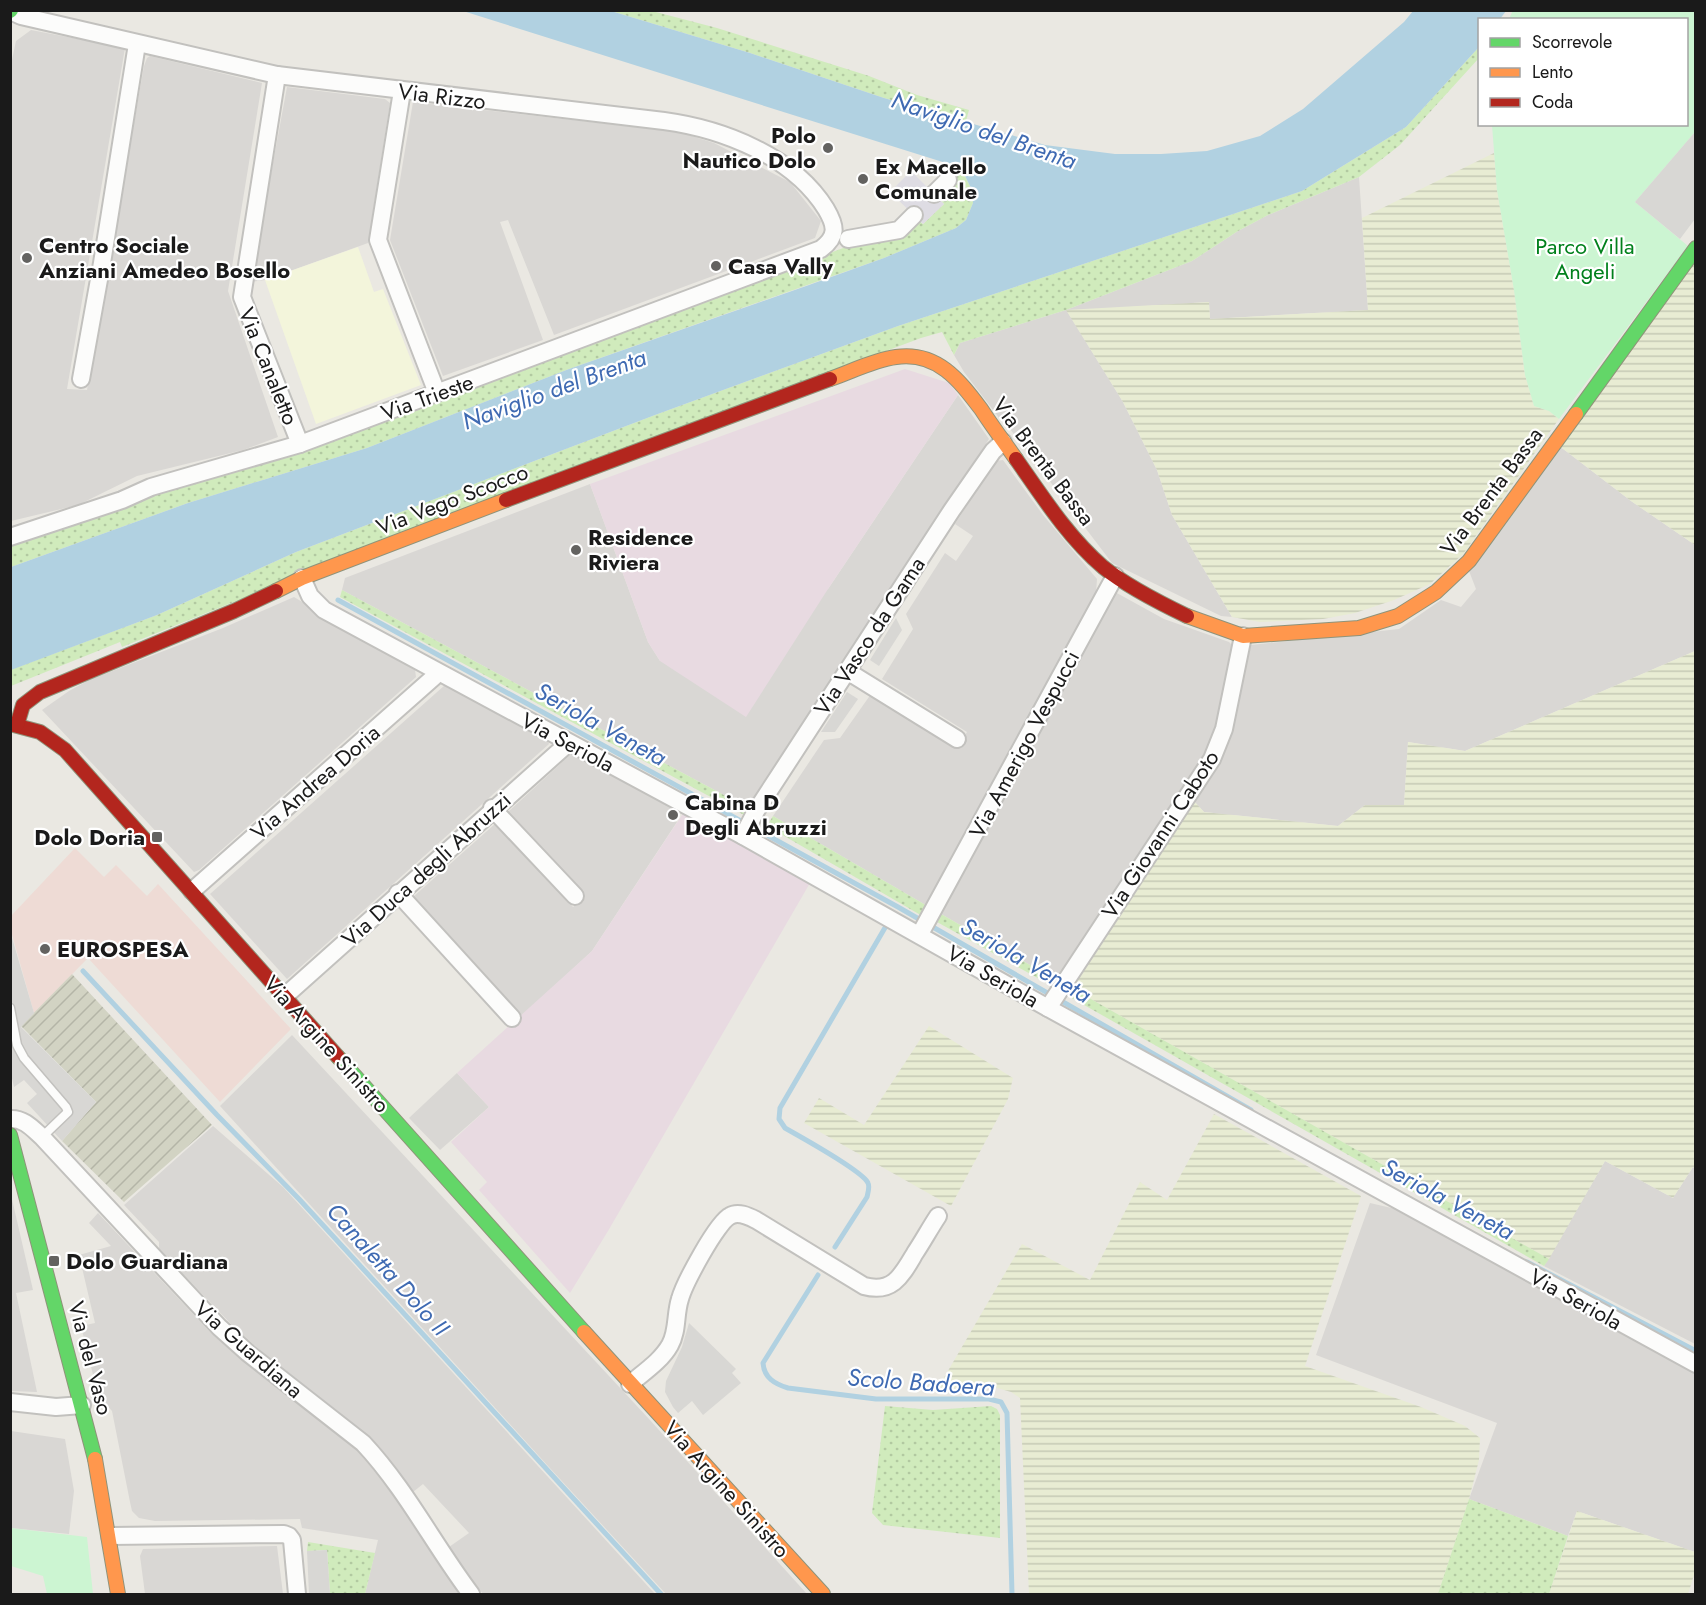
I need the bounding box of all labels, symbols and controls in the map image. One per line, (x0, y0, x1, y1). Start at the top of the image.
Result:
legend (1478, 18, 1688, 126)
text: Scorrevole (1532, 29, 1612, 55)
text: Lento (1532, 59, 1573, 85)
street label: Via Rizzo (396, 75, 488, 117)
water label: Naviglio del Brenta (887, 82, 1081, 178)
text: Coda (1532, 89, 1573, 115)
place label: Polo Nautico Dolo (682, 119, 816, 176)
marker: Polo Nautico Dolo (821, 141, 835, 155)
place label: Ex Macello Comunale (875, 150, 986, 207)
marker: Ex Macello Comunale (856, 172, 870, 186)
place label: Centro Sociale Anziani Amedeo Bosello (38, 229, 290, 286)
park label: Parco Villa Angeli (1535, 230, 1635, 287)
place label: Casa Vally (728, 250, 833, 282)
marker: Centro Sociale Anziani Amedeo Bosello (20, 251, 34, 265)
marker: Casa Vally (709, 259, 723, 273)
street label: Via Canaletto (231, 302, 307, 430)
water label: Naviglio del Brenta (457, 339, 651, 439)
street label: Via Trieste (376, 366, 478, 428)
street label: Via Brenta Bassa (985, 390, 1103, 532)
street label: Via Brenta Bassa (1432, 420, 1550, 562)
street label: Via Vego Scocco (371, 455, 533, 543)
place label: Residence Riviera (588, 521, 693, 578)
marker: Residence Riviera (569, 543, 583, 557)
street label: Via Vasco da Gama (806, 550, 932, 722)
street label: Via Amerigo Vespucci (961, 644, 1087, 844)
water label: Seriola Veneta (529, 673, 673, 775)
street label: Via Seriola (516, 704, 620, 780)
street label: Via Andrea Doria (243, 717, 387, 847)
street label: Via Giovanni Caboto (1093, 743, 1227, 925)
street label: Via Duca degli Abruzzi (334, 784, 518, 954)
place label: Cabina D Degli Abruzzi (685, 786, 827, 843)
marker: Cabina D Degli Abruzzi (666, 808, 680, 822)
place label: Dolo Doria (34, 821, 145, 853)
marker: Dolo Doria (150, 830, 164, 844)
water label: Seriola Veneta (954, 908, 1098, 1012)
place label: EUROSPESA (57, 933, 189, 965)
street label: Via Seriola (941, 937, 1045, 1015)
marker: EUROSPESA (38, 942, 52, 956)
street label: Via Argine Sinistro (256, 968, 398, 1120)
water label: Seriola Veneta (1375, 1149, 1521, 1249)
water label: Canaletta Dolo II (318, 1194, 458, 1344)
place label: Dolo Guardiana (66, 1245, 228, 1277)
marker: Dolo Guardiana (47, 1254, 61, 1268)
street label: Via Seriola (1524, 1260, 1628, 1338)
street label: Via Guardiana (188, 1293, 310, 1405)
street label: Via del Vaso (60, 1297, 122, 1419)
water label: Scolo Badoera (846, 1359, 996, 1405)
street label: Via Argine Sinistro (656, 1413, 798, 1565)

